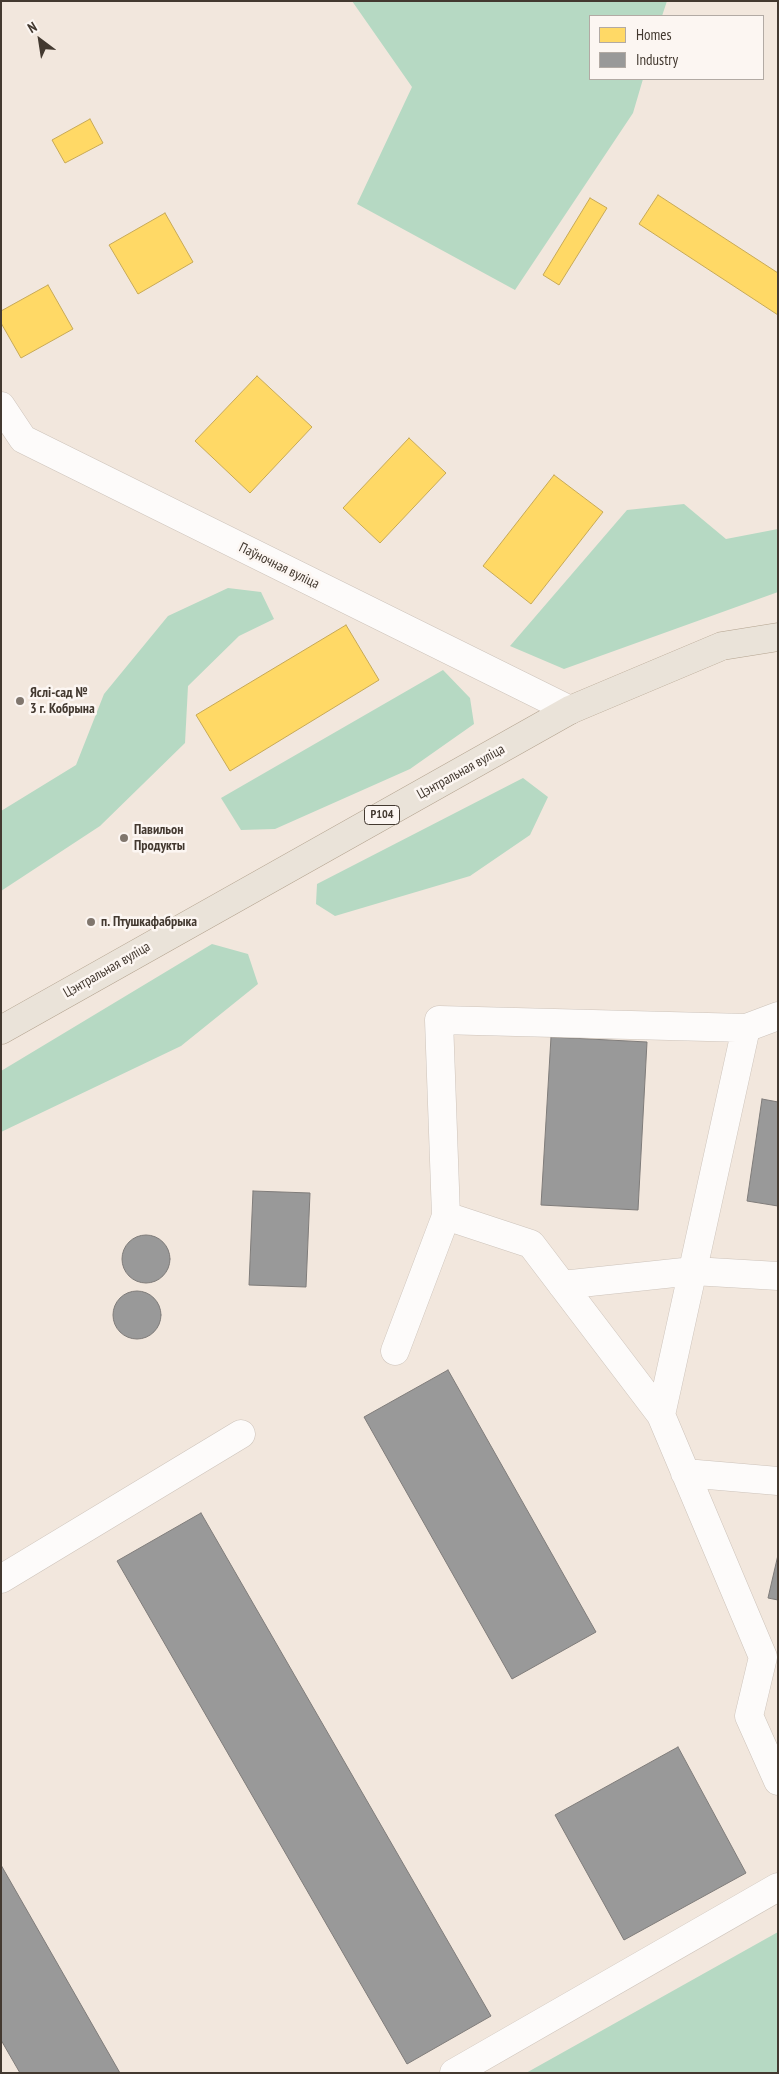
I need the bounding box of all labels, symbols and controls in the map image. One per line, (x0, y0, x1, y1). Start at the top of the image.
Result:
north arrow (15, 15, 65, 65)
legend (589, 15, 764, 80)
text: N (24, 17, 40, 37)
text: Homes (636, 25, 672, 44)
text: Industry (636, 50, 678, 69)
street label: Паўночная вуліца (236, 539, 322, 593)
place label: Яслі-сад № 3 г. Кобрына (30, 685, 95, 718)
marker: Яслі-сад № 3 г. Кобрына (14, 695, 26, 707)
street label: Цэнтральная вуліца (414, 741, 508, 803)
road number: Р104 (364, 806, 400, 824)
place label: Павильон Продукты (134, 822, 185, 854)
marker: Павильон Продукты (118, 832, 130, 844)
place label: п. Птушкафабрыка (101, 914, 197, 930)
marker: п. Птушкафабрыка (85, 916, 97, 928)
street label: Цэнтральная вуліца (61, 938, 153, 1002)

